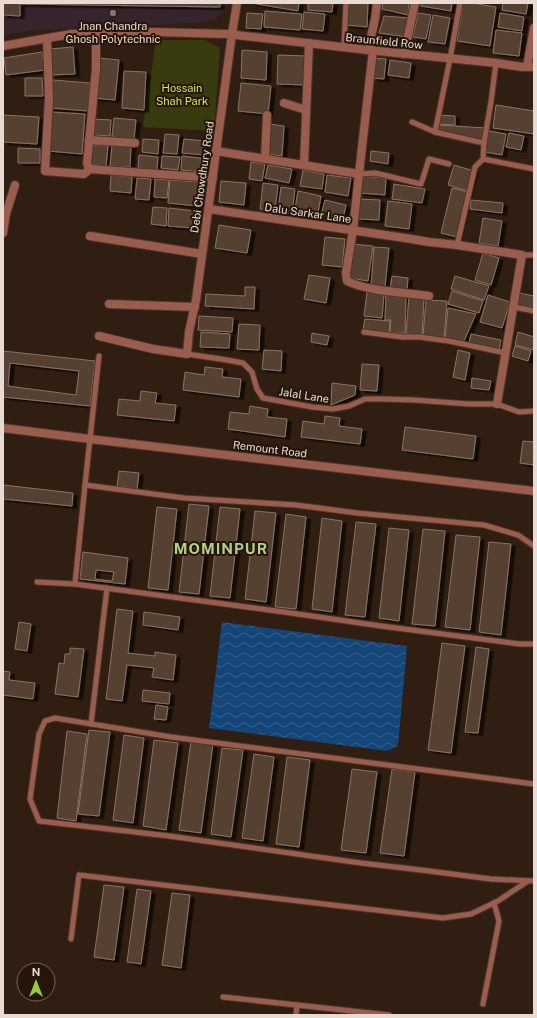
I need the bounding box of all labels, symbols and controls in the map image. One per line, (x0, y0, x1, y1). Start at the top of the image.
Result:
marker: Jnan Chandra Ghosh Polytechnic (108, 8, 118, 18)
place label: Jnan Chandra Ghosh Polytechnic (66, 20, 161, 45)
street label: Braunfield Row (345, 31, 424, 51)
park label: Hossain Shah Park (156, 82, 208, 107)
street label: Debi Chowdhury Road (188, 120, 216, 234)
street label: Dalu Sarkar Lane (264, 201, 352, 225)
street label: Jalal Lane (278, 385, 330, 405)
street label: Remount Road (232, 438, 308, 460)
district label: MOMINPUR (174, 540, 268, 557)
north arrow (16, 962, 56, 1002)
text: N (32, 966, 40, 978)

